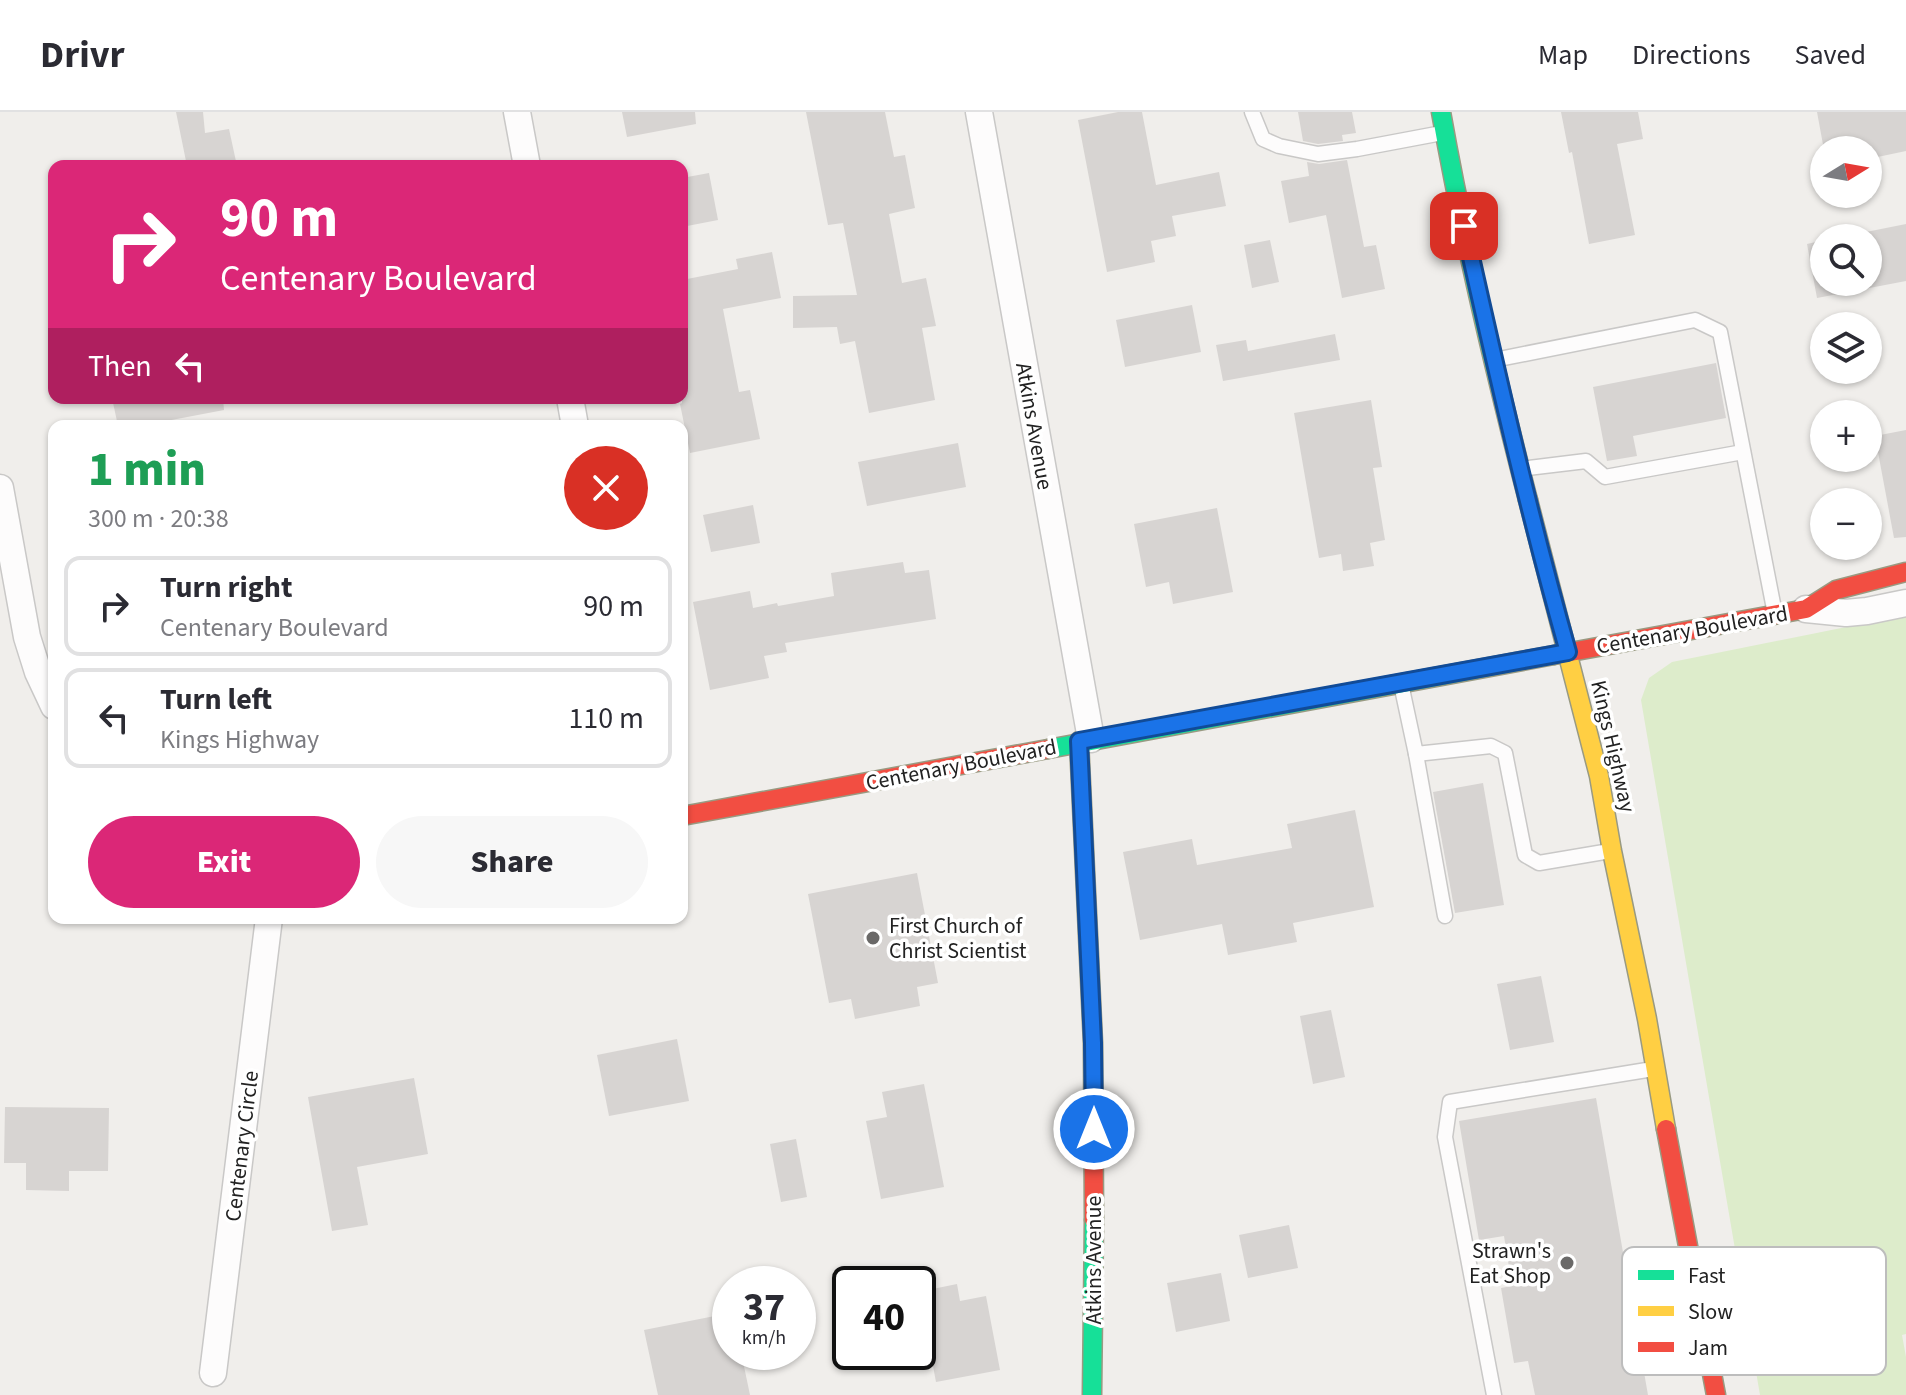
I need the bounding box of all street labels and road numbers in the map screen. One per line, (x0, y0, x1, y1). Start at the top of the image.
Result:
street label: Atkins Avenue (1007, 360, 1061, 492)
street label: Centenary Boulevard (1594, 597, 1790, 663)
street label: Kings Highway (1582, 677, 1644, 816)
street label: Centenary Boulevard (863, 731, 1059, 799)
street label: Centenary Circle (217, 1069, 267, 1223)
street label: Atkins Avenue (1078, 1195, 1110, 1324)

